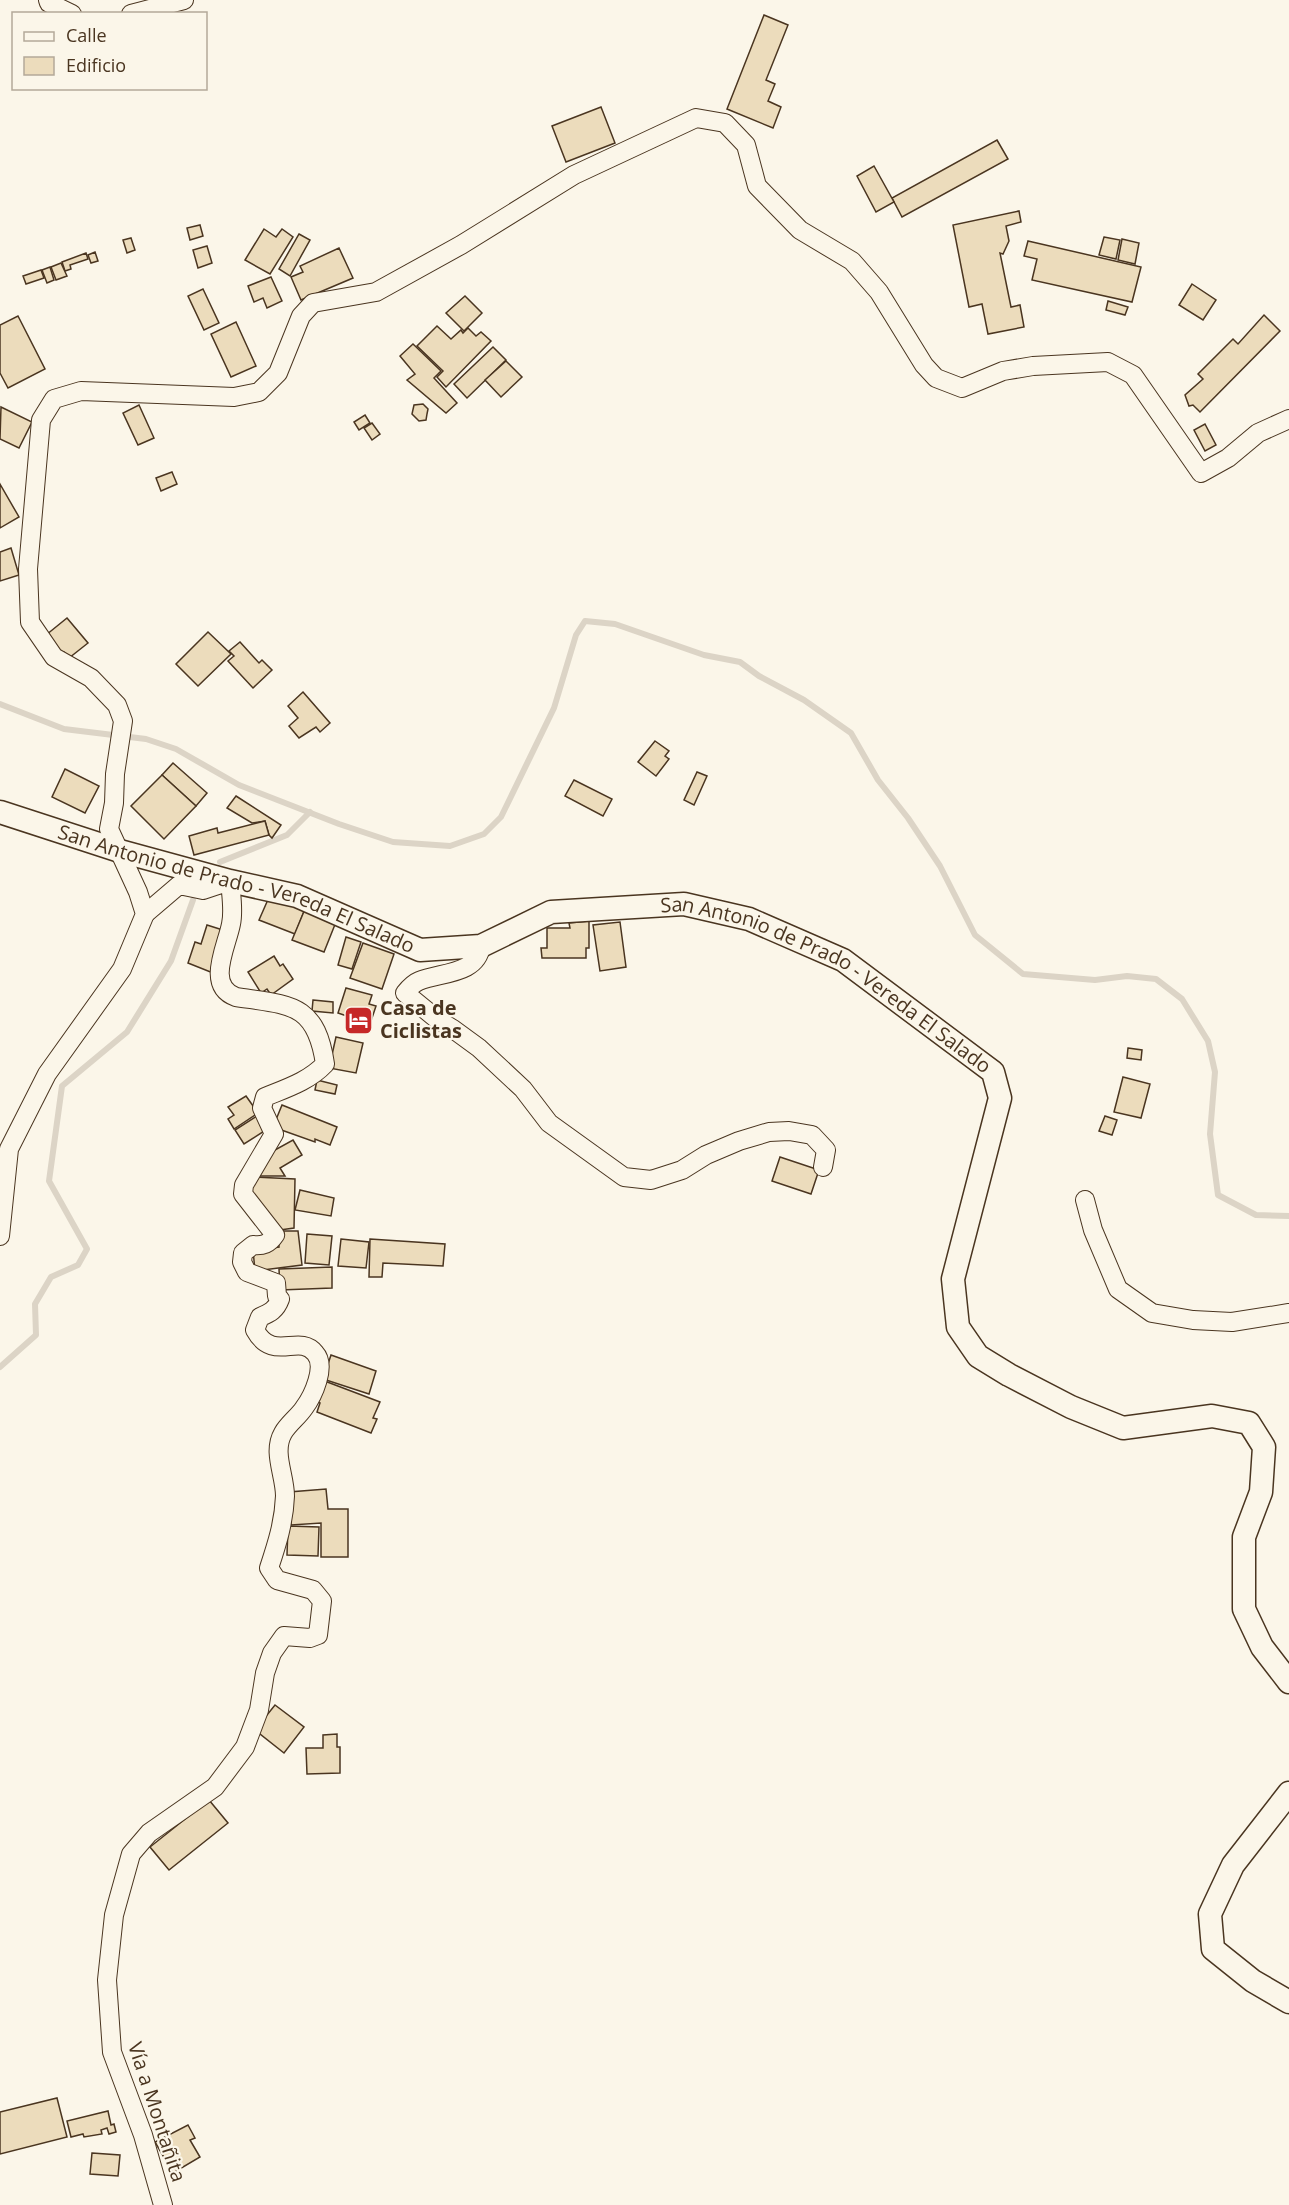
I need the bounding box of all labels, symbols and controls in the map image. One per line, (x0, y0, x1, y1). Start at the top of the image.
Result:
legend (12, 12, 207, 90)
text: Calle (66, 23, 107, 47)
text: Edificio (66, 53, 126, 77)
street label: San Antonio de Prado - Vereda El Salado (55, 818, 419, 959)
street label: San Antonio de Prado - Vereda El Salado (660, 890, 997, 1079)
place label: Casa de Ciclistas (380, 994, 462, 1044)
hotel icon: Casa de Ciclistas (343, 1004, 375, 1036)
street label: Vía a Montañita (122, 2038, 193, 2185)

